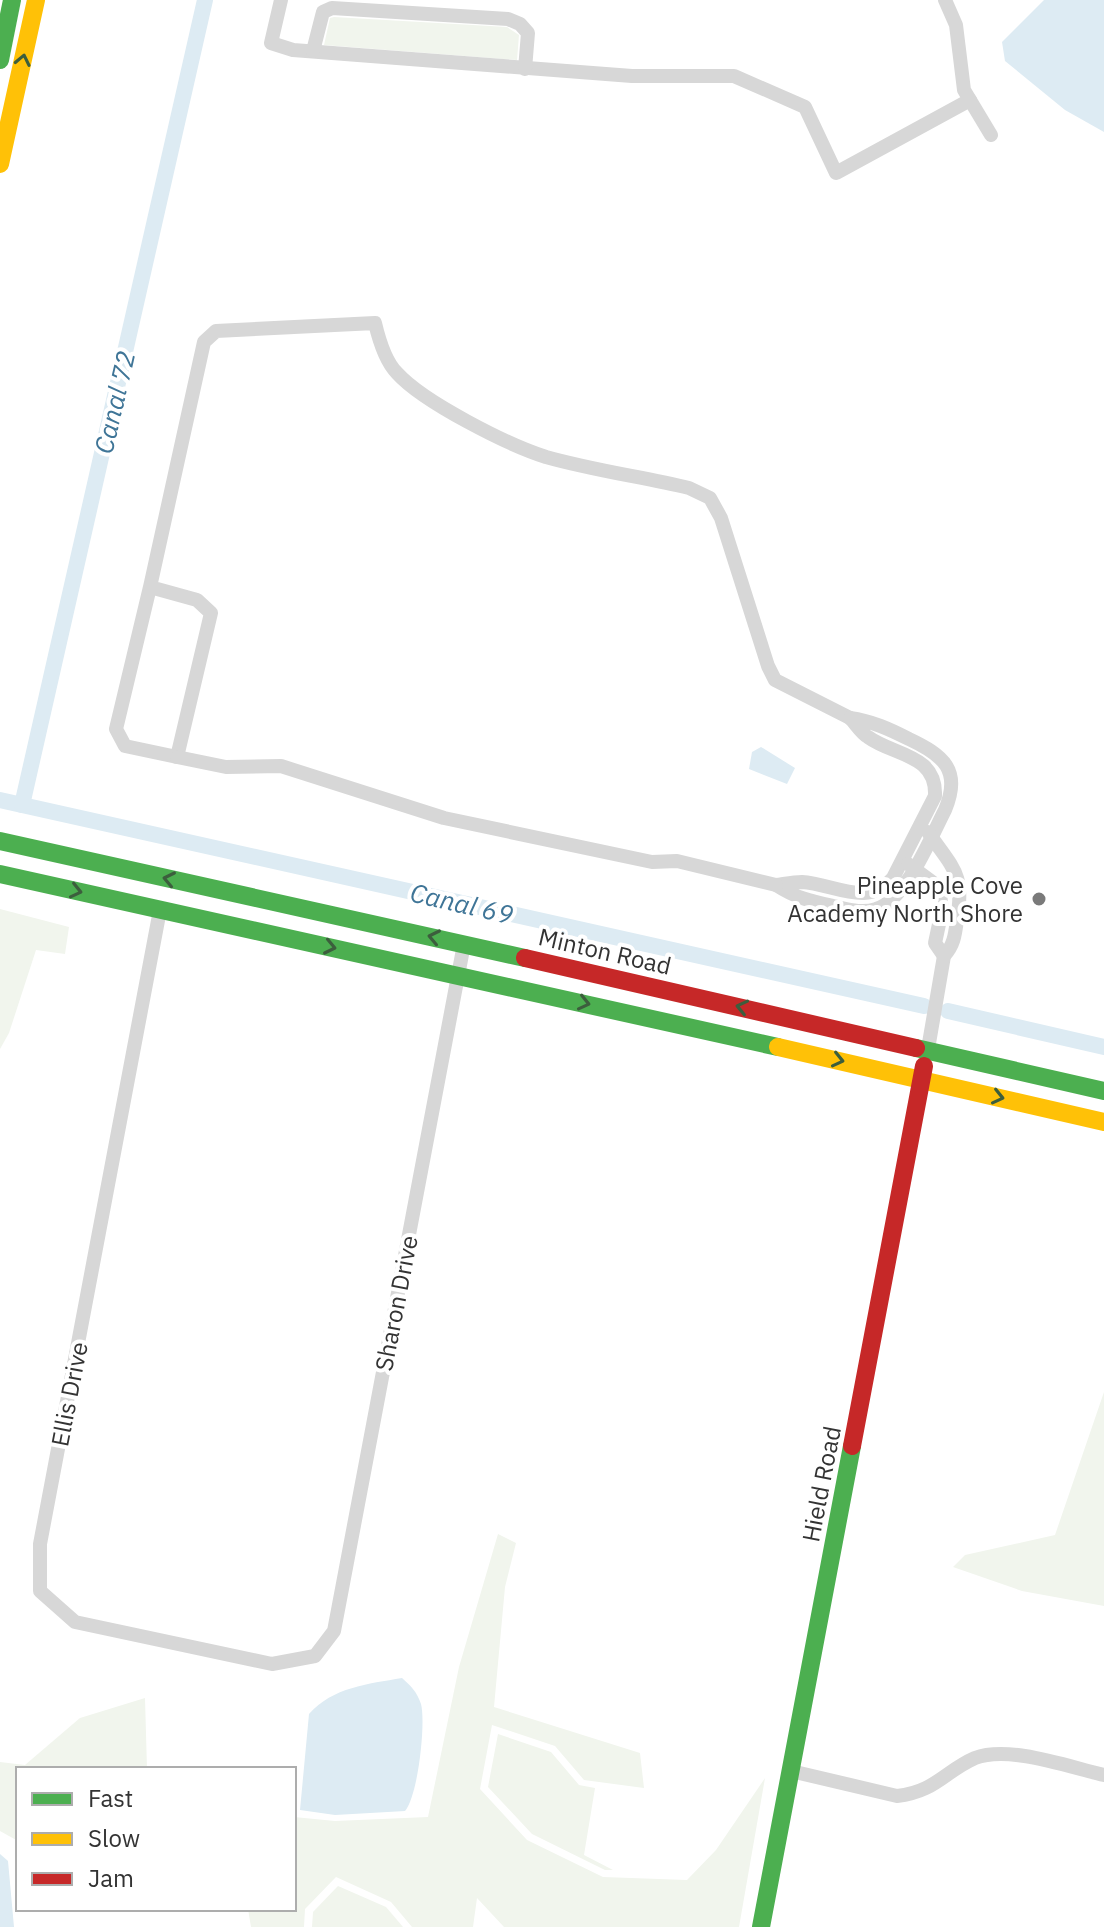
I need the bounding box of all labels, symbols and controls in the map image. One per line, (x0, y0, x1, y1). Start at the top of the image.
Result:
one-way arrow (14, 54, 31, 68)
water label: Canal 72 (86, 347, 142, 457)
place label: Pineapple Cove Academy North Shore (787, 869, 1023, 929)
one-way arrow (163, 871, 177, 888)
water label: Canal 69 (407, 875, 517, 931)
one-way arrow (69, 882, 82, 899)
marker: Pineapple Cove Academy North Shore (1030, 890, 1048, 908)
street label: Minton Road (535, 920, 675, 982)
one-way arrow (428, 929, 442, 946)
one-way arrow (323, 938, 337, 955)
one-way arrow (577, 994, 590, 1011)
one-way arrow (736, 999, 750, 1016)
one-way arrow (830, 1051, 844, 1068)
one-way arrow (991, 1088, 1004, 1105)
street label: Sharon Drive (367, 1232, 425, 1374)
street label: Ellis Drive (43, 1339, 95, 1449)
street label: Hield Road (794, 1423, 848, 1545)
legend (16, 1767, 296, 1911)
text: Fast (88, 1782, 133, 1814)
text: Slow (88, 1822, 140, 1854)
text: Jam (88, 1862, 134, 1894)

